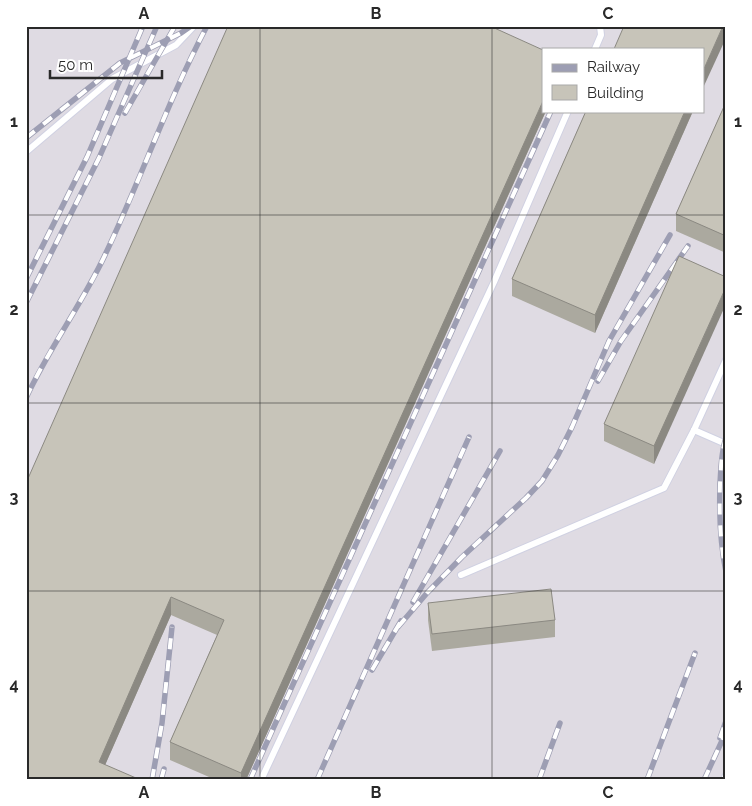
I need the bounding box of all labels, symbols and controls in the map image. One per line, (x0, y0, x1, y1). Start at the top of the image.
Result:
text: A (139, 4, 150, 23)
text: B (371, 4, 382, 23)
text: C (603, 4, 614, 23)
scale bar (50, 48, 162, 80)
legend (542, 48, 704, 112)
text: 50 m (58, 56, 93, 74)
text: Railway (587, 58, 640, 76)
text: Building (587, 84, 644, 102)
text: 1 (10, 112, 18, 131)
text: 1 (734, 112, 742, 131)
text: 2 (9, 300, 19, 319)
text: 2 (733, 300, 743, 319)
text: 3 (10, 488, 19, 507)
text: 3 (734, 488, 743, 507)
text: 4 (9, 675, 19, 694)
text: 4 (733, 675, 743, 694)
text: A (139, 783, 150, 802)
text: B (371, 783, 382, 802)
text: C (603, 783, 614, 802)

